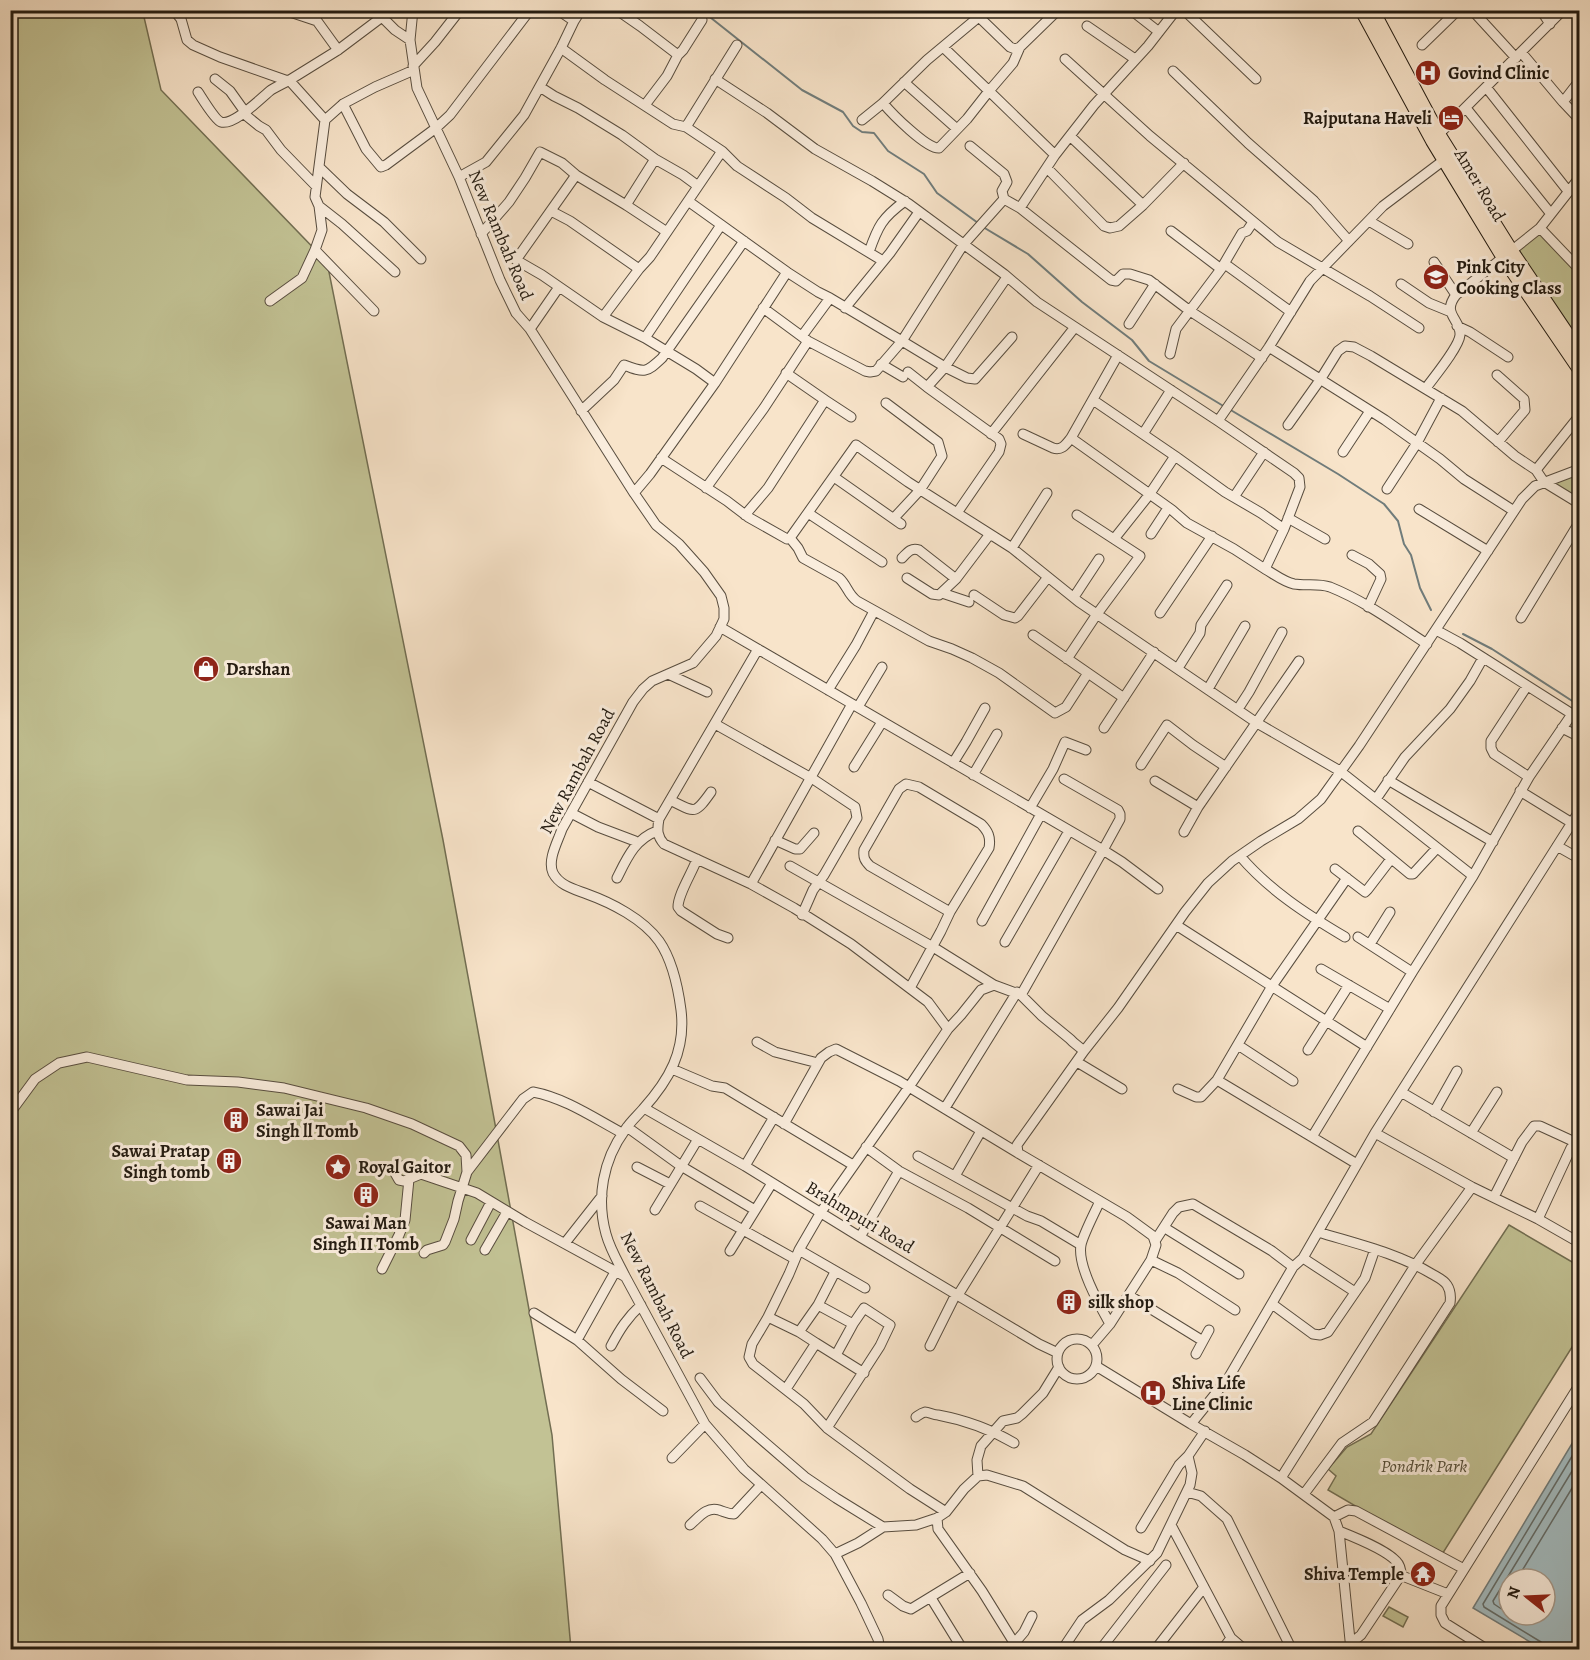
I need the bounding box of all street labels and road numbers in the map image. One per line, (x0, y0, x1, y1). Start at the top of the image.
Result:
street label: Amer Road (1448, 143, 1511, 226)
street label: New Rambah Road (463, 166, 539, 304)
street label: New Rambah Road (534, 704, 620, 838)
street label: Brahmpuri Road (801, 1175, 919, 1259)
street label: New Rambah Road (615, 1228, 699, 1363)

